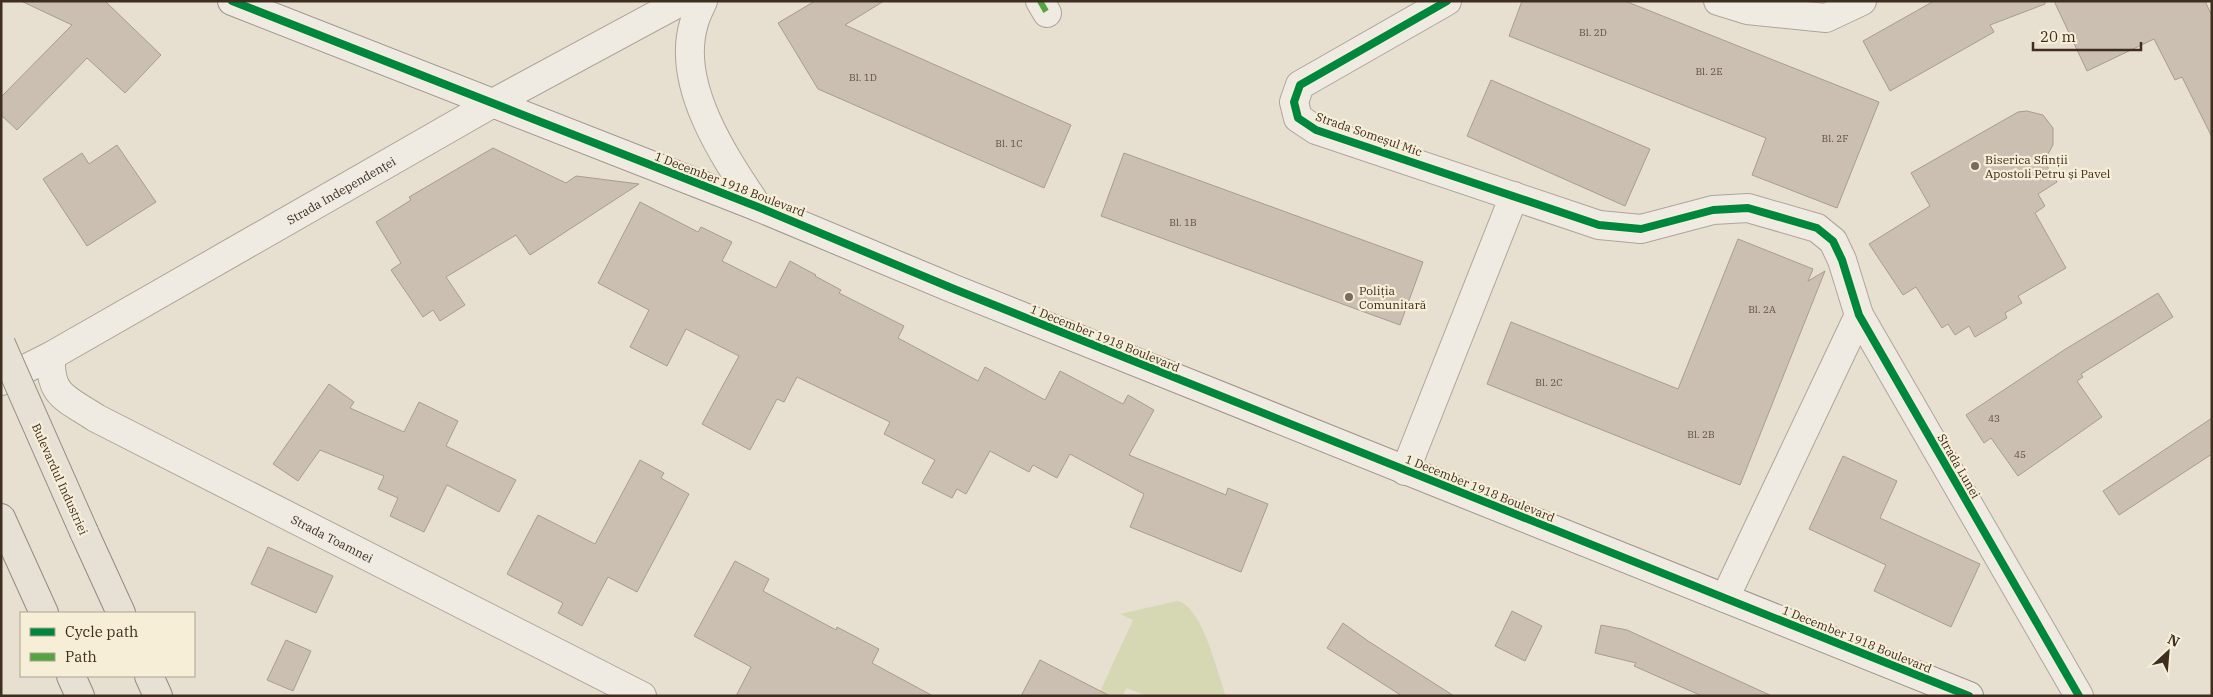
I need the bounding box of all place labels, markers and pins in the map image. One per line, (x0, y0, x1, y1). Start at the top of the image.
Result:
place label: Biserica Sfinții Apostoli Petru și Pavel (1985, 152, 2111, 181)
marker: Biserica Sfinții Apostoli Petru și Pavel (1969, 160, 1981, 172)
place label: Poliția Comunitară (1359, 283, 1427, 312)
marker: Poliția Comunitară (1343, 291, 1355, 303)

